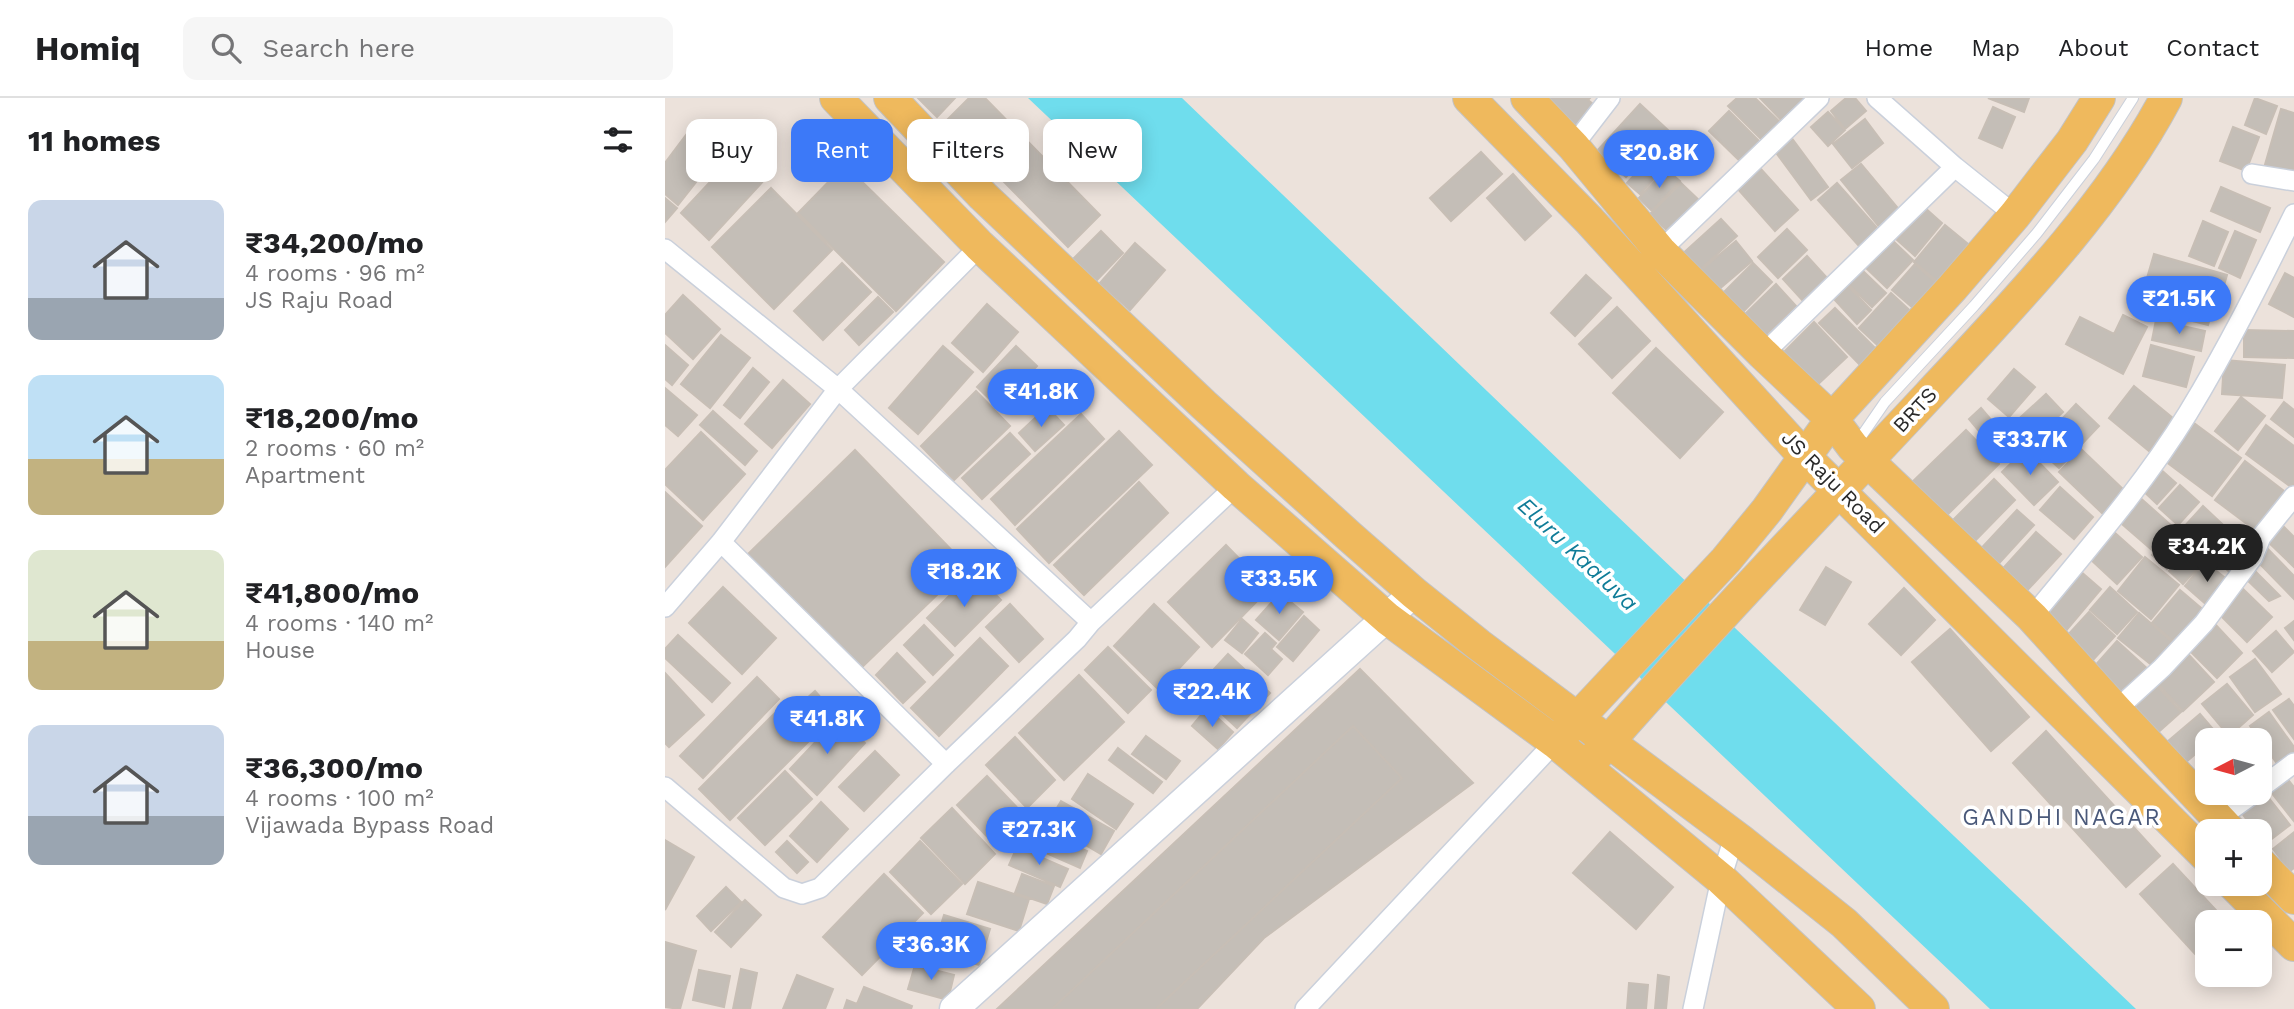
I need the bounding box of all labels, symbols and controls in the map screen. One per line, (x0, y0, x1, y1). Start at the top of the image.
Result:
search box (183, 17, 673, 80)
text: Homiq (35, 29, 141, 68)
icon: search (207, 29, 245, 67)
text: Search here (263, 33, 415, 63)
text: Home (1865, 34, 1933, 62)
text: Map (1971, 34, 2020, 62)
text: About (2058, 34, 2128, 62)
text: Contact (2166, 34, 2259, 62)
chip: Buy (686, 119, 777, 182)
chip: Rent (791, 119, 893, 182)
chip: Filters (907, 119, 1029, 182)
chip: New (1043, 119, 1142, 182)
icon: filters (599, 121, 637, 159)
text: 11 homes (28, 123, 161, 158)
pin: ₹20.8K (1602, 130, 1716, 190)
text: ₹20.8K (1619, 139, 1699, 166)
text: ₹34,200/mo (245, 225, 424, 260)
icon: home (84, 228, 168, 312)
text: 4 rooms · 96 m² (245, 260, 425, 287)
pin: ₹21.5K (2122, 276, 2236, 336)
text: ₹21.5K (2142, 285, 2216, 312)
text: JS Raju Road (245, 287, 393, 314)
pin: ₹41.8K (984, 370, 1098, 429)
text: ₹41.8K (1003, 378, 1079, 405)
street label: BRTS (1887, 382, 1942, 437)
text: ₹18,200/mo (245, 400, 419, 435)
icon: home (84, 403, 168, 487)
pin: ₹33.7K (1973, 418, 2087, 477)
street label: JS Raju Road (1777, 425, 1890, 538)
text: ₹33.7K (1992, 426, 2068, 453)
text: 2 rooms · 60 m² (245, 435, 424, 462)
text: Apartment (245, 462, 365, 489)
water label: Eluru Kaaluva (1512, 492, 1643, 617)
pin: ₹34.2K (2150, 524, 2264, 584)
text: ₹34.2K (2168, 533, 2246, 560)
pin: ₹18.2K (907, 550, 1021, 609)
pin: ₹33.5K (1222, 556, 1336, 616)
text: ₹18.2K (927, 558, 1001, 585)
text: ₹33.5K (1240, 565, 1318, 592)
text: ₹41,800/mo (245, 575, 419, 610)
icon: home (84, 578, 168, 662)
text: 4 rooms · 140 m² (245, 610, 433, 637)
text: House (245, 637, 315, 664)
pin: ₹22.4K (1155, 670, 1269, 729)
text: ₹22.4K (1173, 678, 1251, 705)
pin: ₹41.8K (770, 696, 884, 756)
text: ₹41.8K (789, 705, 865, 732)
north arrow (2195, 728, 2271, 805)
map controls (2195, 728, 2272, 987)
text: ₹36,300/mo (245, 750, 423, 785)
icon: home (84, 753, 168, 837)
text: 4 rooms · 100 m² (245, 785, 434, 812)
district label: GANDHI NAGAR (1962, 804, 2162, 831)
pin: ₹27.3K (982, 808, 1096, 867)
text: Vijawada Bypass Road (245, 812, 494, 839)
text: ₹27.3K (1002, 816, 1076, 843)
button: + (2195, 819, 2272, 896)
button: − (2195, 910, 2272, 987)
pin: ₹36.3K (874, 922, 988, 982)
text: ₹36.3K (892, 931, 970, 958)

